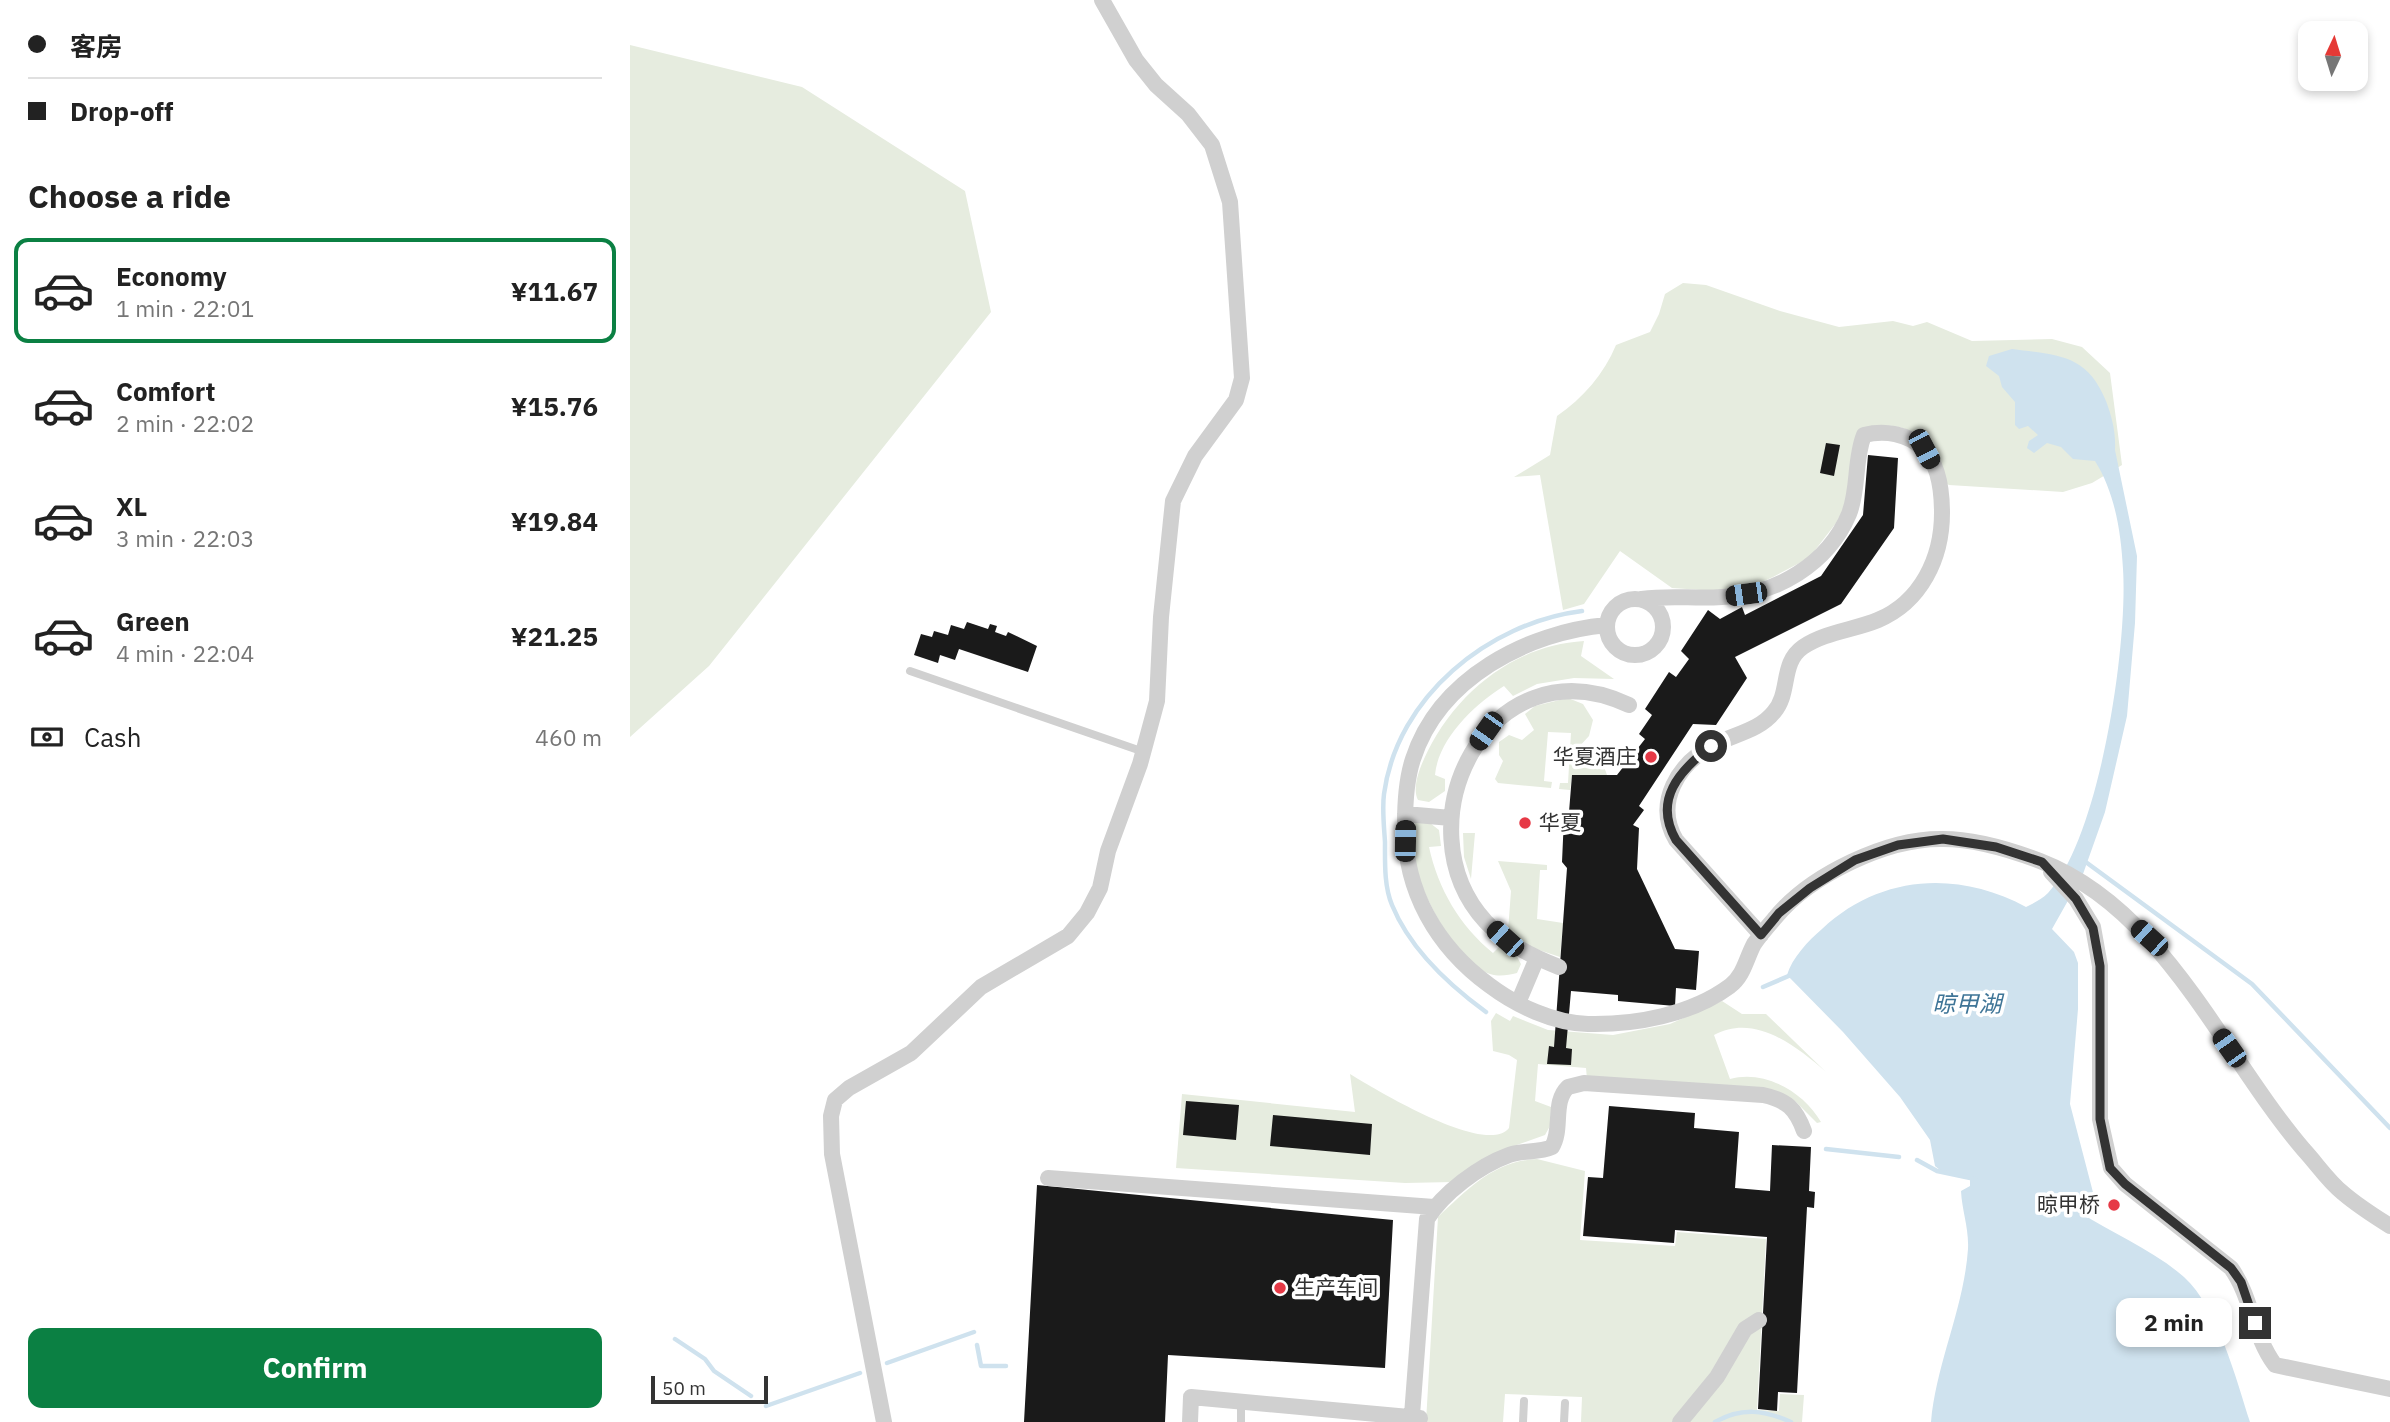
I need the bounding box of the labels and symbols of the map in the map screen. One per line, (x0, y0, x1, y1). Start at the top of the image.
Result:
north arrow (2298, 21, 2368, 91)
car (1905, 426, 1944, 472)
car (1724, 581, 1769, 607)
car (1466, 708, 1507, 754)
route start (1695, 730, 1727, 762)
place label: 华夏酒庄 (1553, 742, 1637, 770)
marker: 华夏酒庄 (1643, 749, 1659, 765)
place label: 华夏 (1539, 808, 1581, 836)
marker: 华夏 (1517, 815, 1533, 831)
car (1395, 820, 1416, 862)
car (2127, 916, 2172, 960)
car (1483, 917, 1528, 961)
water label: 晾甲湖 (1933, 988, 2005, 1018)
car (2209, 1025, 2250, 1071)
place label: 晾甲桥 (2037, 1190, 2100, 1218)
marker: 晾甲桥 (2106, 1197, 2122, 1213)
place label: 生产车间 (1294, 1273, 1378, 1301)
marker: 生产车间 (1272, 1280, 1288, 1296)
callout: 2 min (2115, 1298, 2230, 1348)
route end (2239, 1307, 2271, 1339)
scale bar (651, 1373, 768, 1405)

